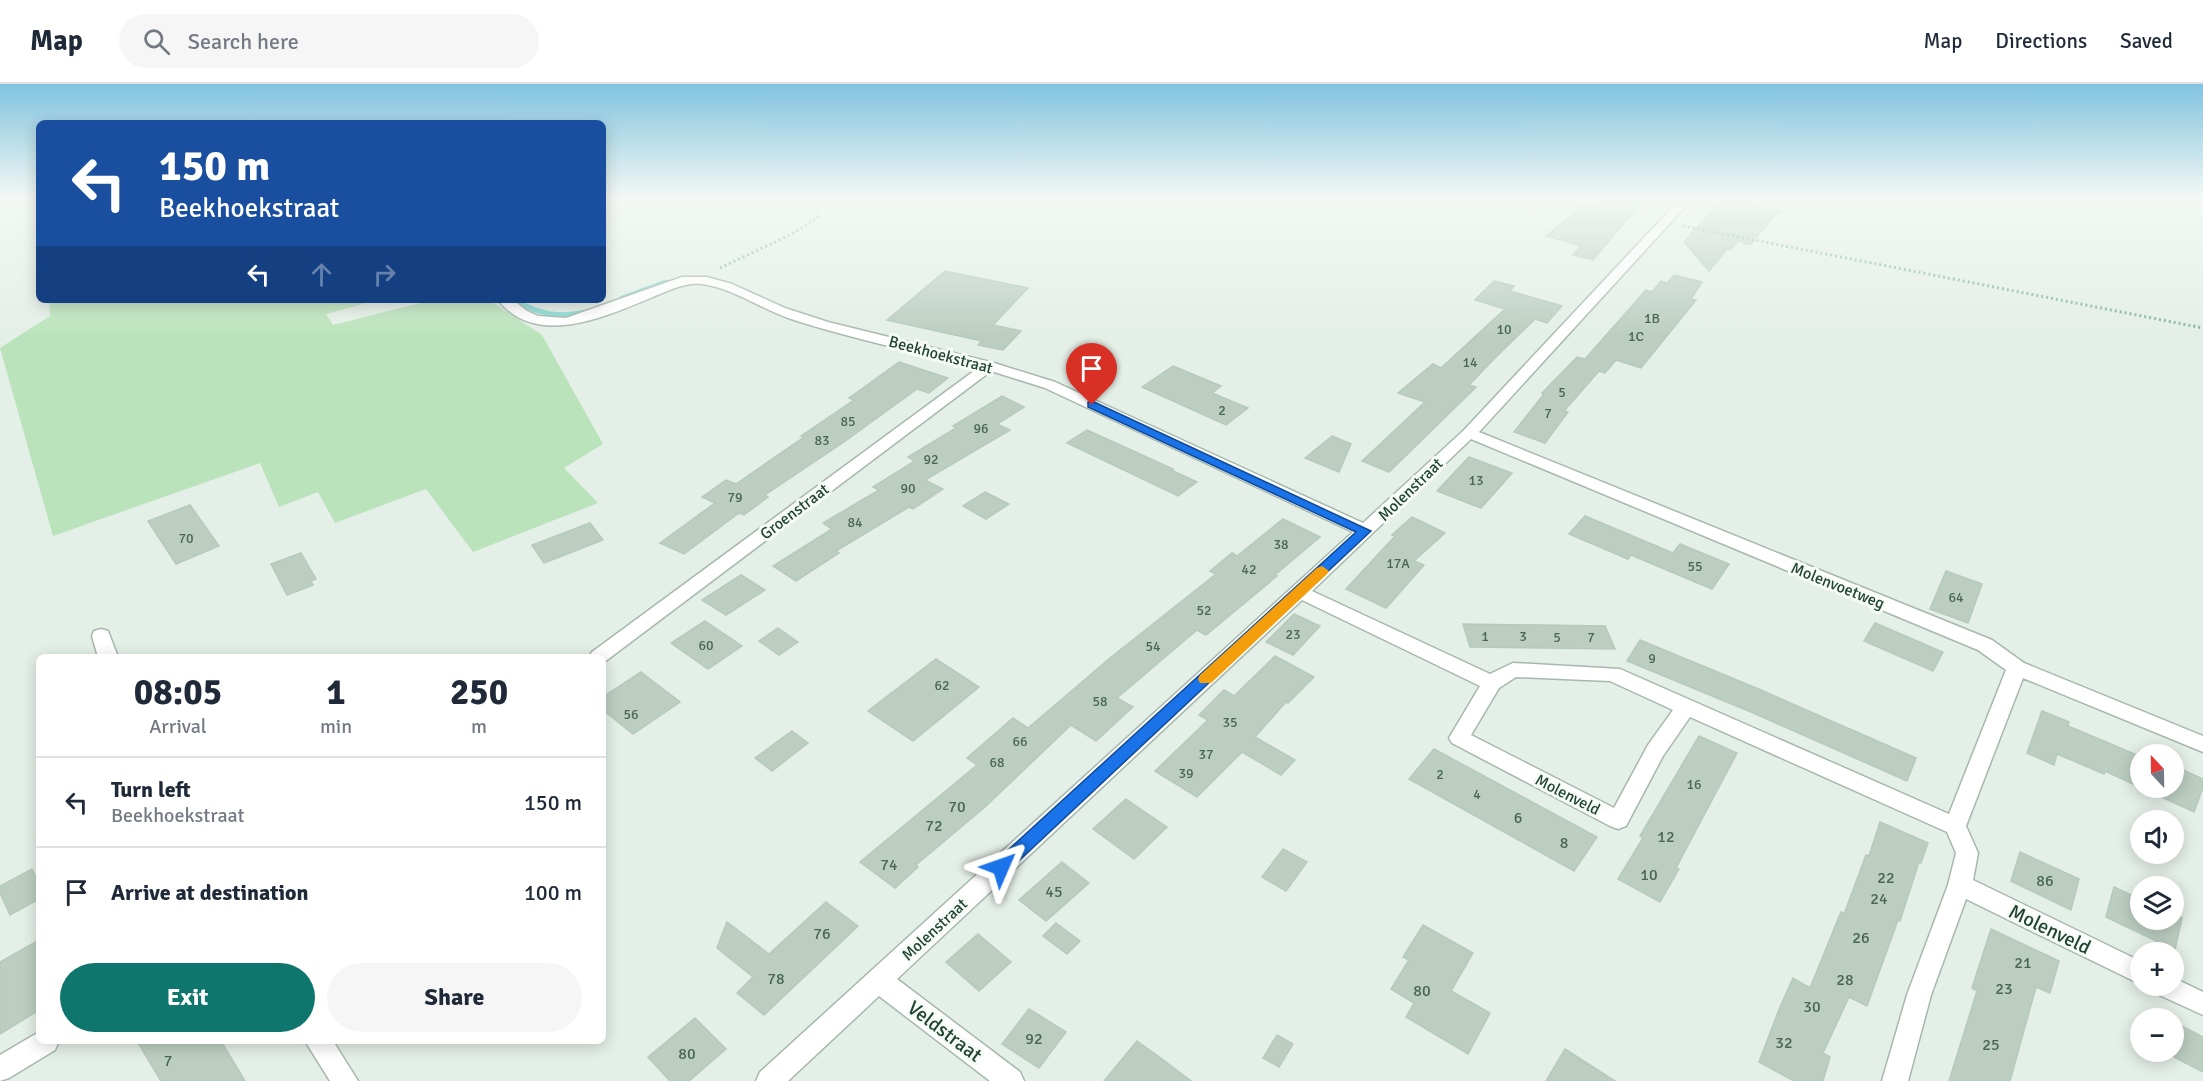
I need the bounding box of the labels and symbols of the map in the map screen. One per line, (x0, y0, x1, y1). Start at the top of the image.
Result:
house number: 1B (1644, 310, 1660, 327)
house number: 10 (1496, 321, 1512, 338)
house number: 1C (1628, 328, 1644, 345)
street label: Beekhoekstraat (887, 331, 995, 379)
pin (1066, 343, 1117, 405)
house number: 14 (1462, 354, 1478, 371)
house number: 5 (1558, 384, 1566, 401)
house number: 2 (1218, 402, 1226, 419)
house number: 7 (1544, 405, 1552, 422)
house number: 85 (840, 413, 856, 430)
house number: 96 (973, 420, 989, 437)
house number: 83 (814, 432, 830, 449)
house number: 92 (923, 451, 939, 468)
street label: Molenstraat (1374, 454, 1448, 526)
house number: 13 (1468, 472, 1484, 489)
street label: Groenstraat (756, 479, 833, 544)
house number: 90 (900, 480, 916, 497)
house number: 79 (727, 489, 743, 506)
house number: 84 (847, 514, 863, 531)
house number: 70 (178, 530, 194, 547)
house number: 38 (1273, 536, 1289, 553)
house number: 17A (1386, 555, 1410, 572)
house number: 55 (1687, 558, 1703, 575)
street label: Molenvoetweg (1788, 558, 1887, 614)
house number: 42 (1241, 561, 1257, 578)
house number: 64 (1948, 589, 1964, 606)
house number: 52 (1196, 602, 1212, 619)
house number: 23 (1285, 626, 1301, 643)
house number: 1 (1481, 628, 1489, 645)
house number: 3 (1519, 628, 1527, 645)
house number: 5 (1553, 629, 1561, 646)
house number: 7 (1587, 629, 1595, 646)
house number: 60 (698, 637, 714, 654)
house number: 54 (1145, 638, 1161, 655)
house number: 9 (1648, 650, 1656, 667)
house number: 62 (934, 677, 950, 694)
house number: 58 (1092, 693, 1108, 710)
house number: 56 (623, 706, 639, 723)
house number: 35 (1222, 714, 1238, 731)
house number: 66 (1012, 733, 1028, 750)
north arrow (2130, 744, 2184, 798)
house number: 37 (1198, 746, 1214, 763)
house number: 68 (989, 754, 1005, 771)
house number: 39 (1178, 765, 1194, 782)
house number: 2 (1436, 766, 1444, 783)
street label: Molenveld (1532, 770, 1603, 820)
house number: 16 (1686, 776, 1702, 793)
house number: 4 (1473, 786, 1481, 803)
house number: 70 (948, 797, 966, 817)
house number: 6 (1514, 808, 1522, 828)
house number: 72 (925, 816, 943, 836)
house number: 12 (1657, 827, 1675, 847)
house number: 8 (1560, 833, 1568, 853)
position arrow (969, 835, 1033, 899)
house number: 74 (880, 855, 898, 875)
house number: 10 (1640, 865, 1658, 885)
house number: 22 (1877, 868, 1895, 888)
house number: 86 (2036, 871, 2054, 891)
house number: 45 (1045, 882, 1063, 902)
house number: 24 (1870, 889, 1888, 909)
street label: Molenstraat (898, 894, 972, 965)
street label: Molenveld (2005, 899, 2095, 960)
house number: 76 (813, 924, 831, 944)
house number: 26 (1852, 928, 1870, 948)
house number: 21 (2014, 953, 2032, 973)
house number: 78 (767, 969, 785, 989)
house number: 28 (1836, 970, 1854, 990)
house number: 23 (1995, 979, 2013, 999)
house number: 80 (1413, 981, 1431, 1001)
street label: Veldstraat (902, 995, 987, 1068)
house number: 30 (1803, 997, 1821, 1017)
house number: 92 (1025, 1029, 1043, 1049)
house number: 32 (1775, 1033, 1793, 1053)
house number: 25 (1982, 1035, 2000, 1055)
house number: 80 (678, 1044, 696, 1064)
house number: 7 (164, 1051, 172, 1071)

